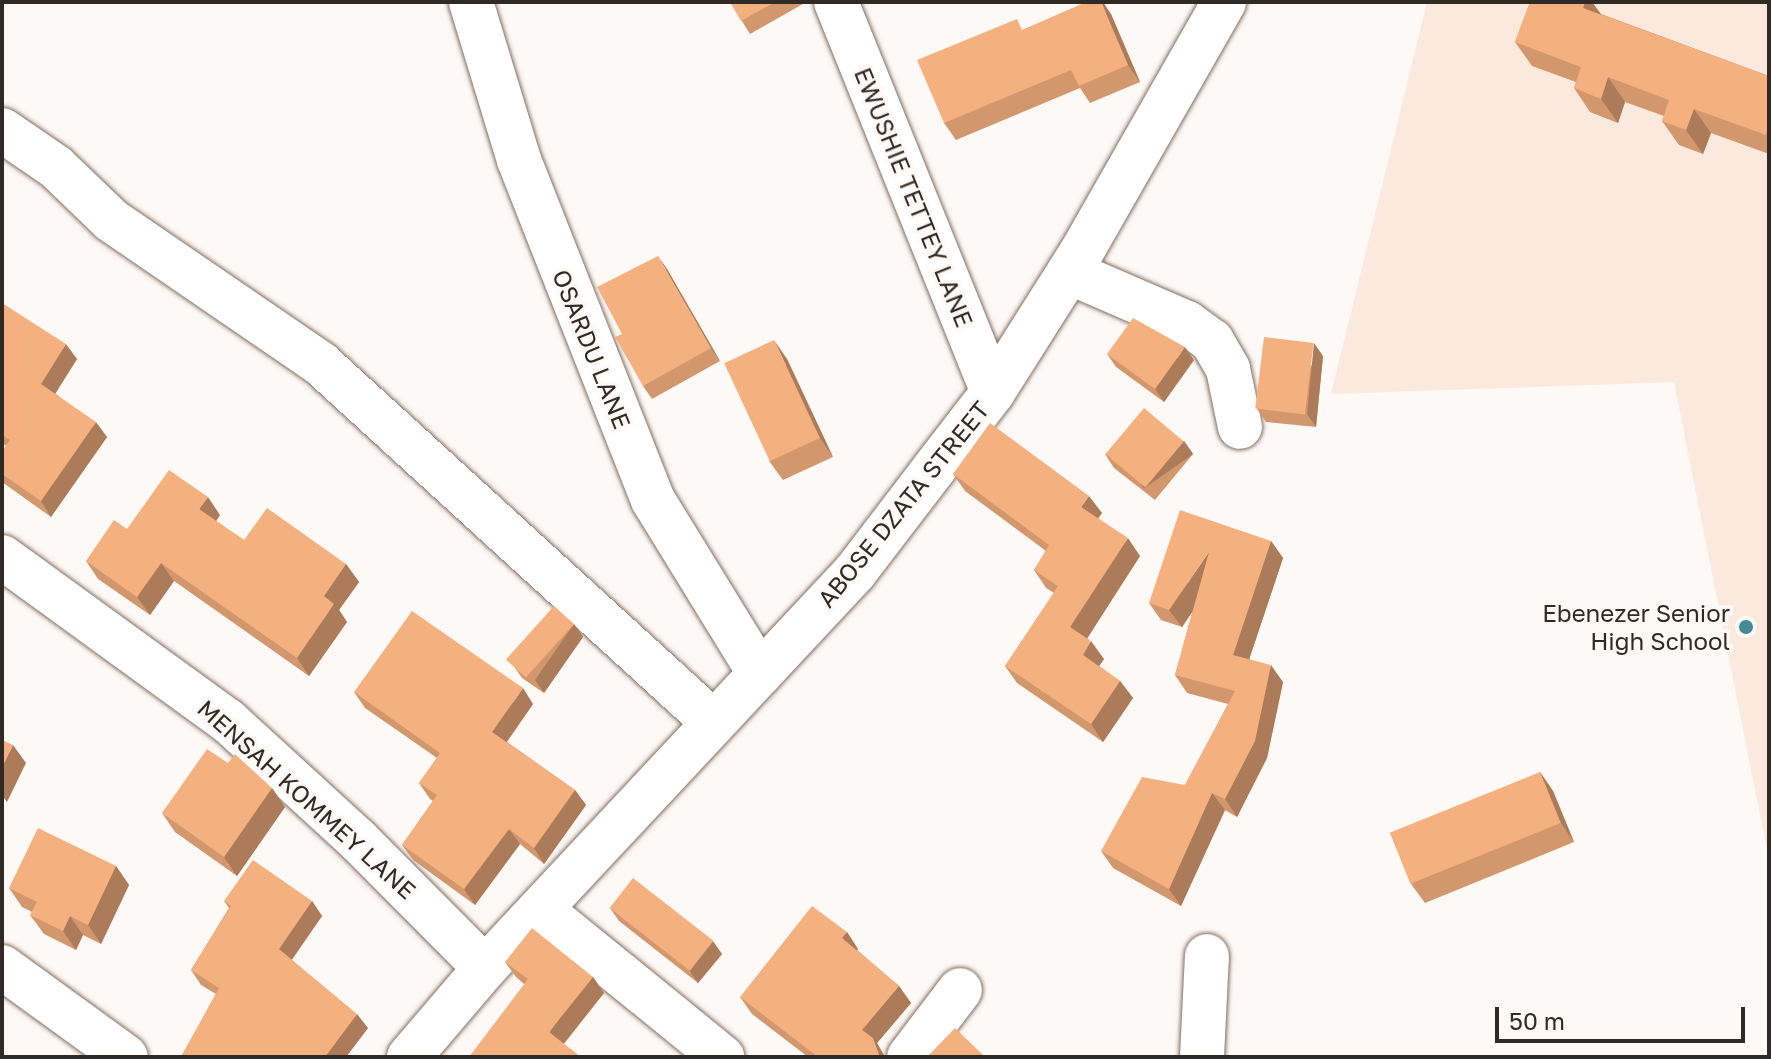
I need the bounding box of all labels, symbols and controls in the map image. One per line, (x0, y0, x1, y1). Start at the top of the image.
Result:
street label: EWUSHIE TETTEY LANE (849, 63, 979, 331)
street label: OSARDU LANE (547, 265, 637, 433)
street label: ABOSE DZATA STREET (811, 395, 995, 613)
place label: Ebenezer Senior High School (1542, 599, 1730, 655)
marker: Ebenezer Senior High School (1737, 618, 1755, 636)
street label: MENSAH KOMMEY LANE (192, 693, 422, 905)
scale bar (1499, 991, 1749, 1041)
text: 50 m (1509, 1006, 1565, 1035)

